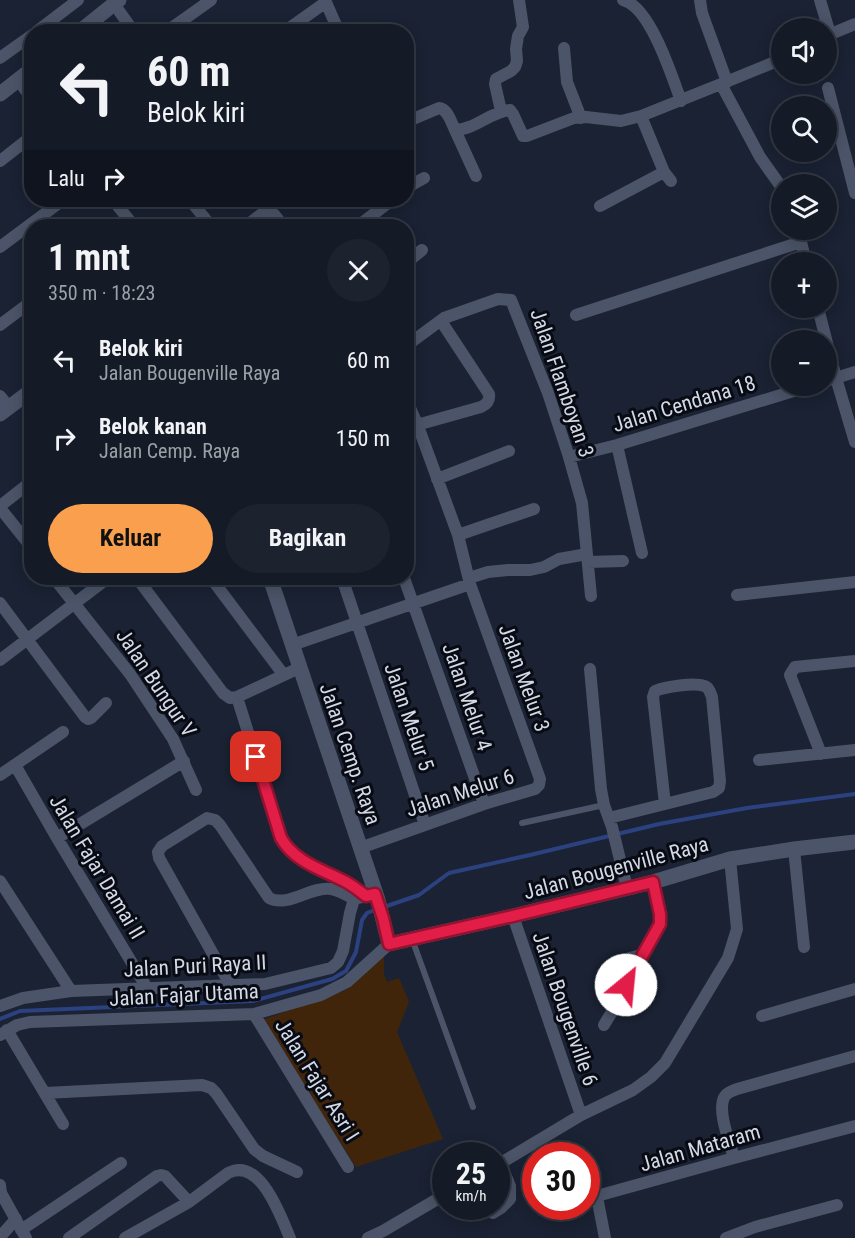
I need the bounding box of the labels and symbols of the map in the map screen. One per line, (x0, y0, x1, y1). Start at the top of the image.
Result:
street label: Jalan Flamboyan 3 (525, 306, 599, 460)
street label: Jalan Cendana 18 (610, 371, 758, 437)
street label: Jalan Melur 3 (494, 621, 554, 735)
street label: Jalan Bungur V (111, 624, 201, 742)
street label: Jalan Melur 4 (437, 640, 497, 754)
street label: Jalan Melur 5 (379, 660, 439, 774)
street label: Jalan Cemp. Raya (315, 680, 385, 828)
pin (230, 731, 281, 782)
street label: Jalan Melur 6 (403, 764, 517, 822)
street label: Jalan Fajar Damai II (44, 791, 150, 943)
street label: Jalan Bougenville Raya (521, 832, 711, 904)
street label: Jalan Bougenville 6 (527, 929, 603, 1089)
street label: Jalan Puri Raya II (123, 950, 267, 982)
position arrow (594, 953, 658, 1017)
street label: Jalan Fajar Utama (109, 979, 259, 1011)
street label: Jalan Fajar Asri I (270, 1015, 364, 1145)
street label: Jalan Mataram (637, 1119, 763, 1177)
speed limit sign: 30 (522, 1142, 600, 1220)

